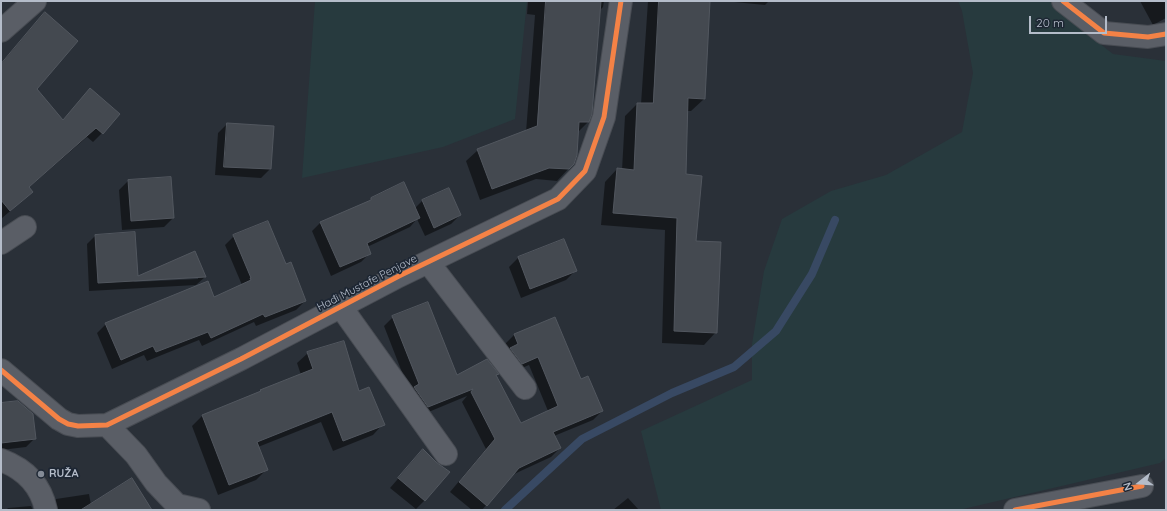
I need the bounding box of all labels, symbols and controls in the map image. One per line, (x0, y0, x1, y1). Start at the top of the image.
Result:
scale bar (1031, 8, 1109, 34)
text: 20 m (1036, 15, 1064, 30)
street label: Hađi Mustafe Penjave (315, 252, 419, 314)
north arrow (1119, 463, 1159, 503)
place label: RUŽA (49, 467, 78, 481)
marker: RUŽA (36, 469, 46, 479)
text: N (1120, 481, 1135, 492)

